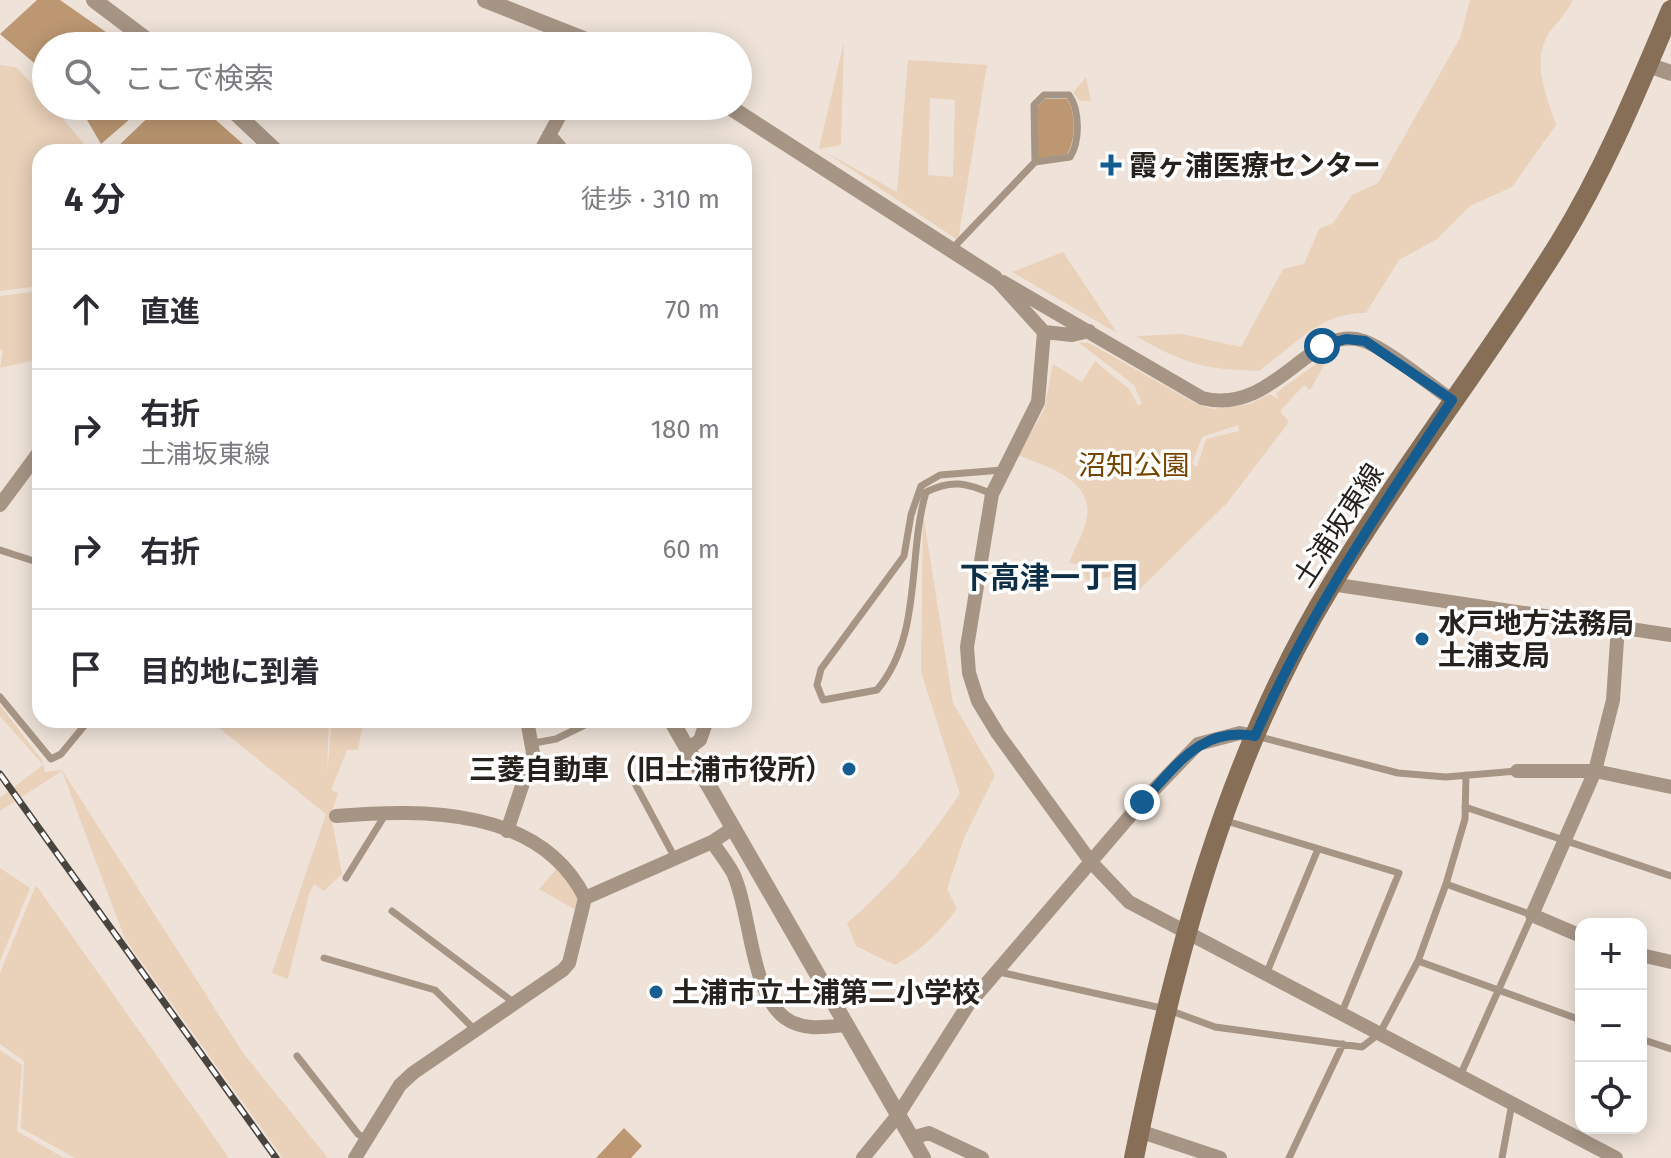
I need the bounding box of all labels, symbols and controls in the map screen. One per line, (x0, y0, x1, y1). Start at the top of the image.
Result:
search box (32, 32, 752, 120)
icon: search (60, 54, 104, 98)
text: ここで検索 (124, 61, 274, 97)
place label: 霞ヶ浦医療センター (1129, 149, 1381, 182)
marker: 霞ヶ浦医療センター (1100, 154, 1122, 176)
text: 4 分 (64, 179, 125, 220)
text: 徒歩 · 310 m (581, 184, 720, 215)
icon: ahead (64, 287, 108, 331)
text: 直進 (140, 294, 200, 330)
text: 70 m (665, 294, 720, 325)
route start (1304, 328, 1340, 364)
text: 右折 (140, 396, 200, 432)
icon: right (64, 407, 108, 451)
text: 180 m (651, 414, 720, 445)
text: 土浦坂東線 (140, 439, 270, 470)
park label: 沼知公園 (1078, 449, 1190, 482)
street label: 土浦坂東線 (1286, 458, 1390, 593)
icon: right (64, 527, 108, 571)
text: 右折 (140, 534, 200, 570)
text: 60 m (662, 534, 720, 565)
district label: 下高津一丁目 (960, 560, 1140, 596)
place label: 水戸地方法務局 土浦支局 (1438, 607, 1634, 672)
marker: 水戸地方法務局 土浦支局 (1413, 630, 1431, 648)
icon: arrive (64, 647, 108, 691)
text: 目的地に到着 (140, 654, 320, 690)
place label: 三菱自動車（旧土浦市役所） (469, 753, 833, 786)
marker: 三菱自動車（旧土浦市役所） (840, 760, 858, 778)
route end (1124, 784, 1160, 820)
map controls (1575, 918, 1647, 1134)
button: + (1575, 918, 1647, 990)
place label: 土浦市立土浦第二小学校 (672, 976, 980, 1009)
marker: 土浦市立土浦第二小学校 (647, 983, 665, 1001)
button: − (1575, 990, 1647, 1062)
button: locate (1575, 1062, 1647, 1134)

